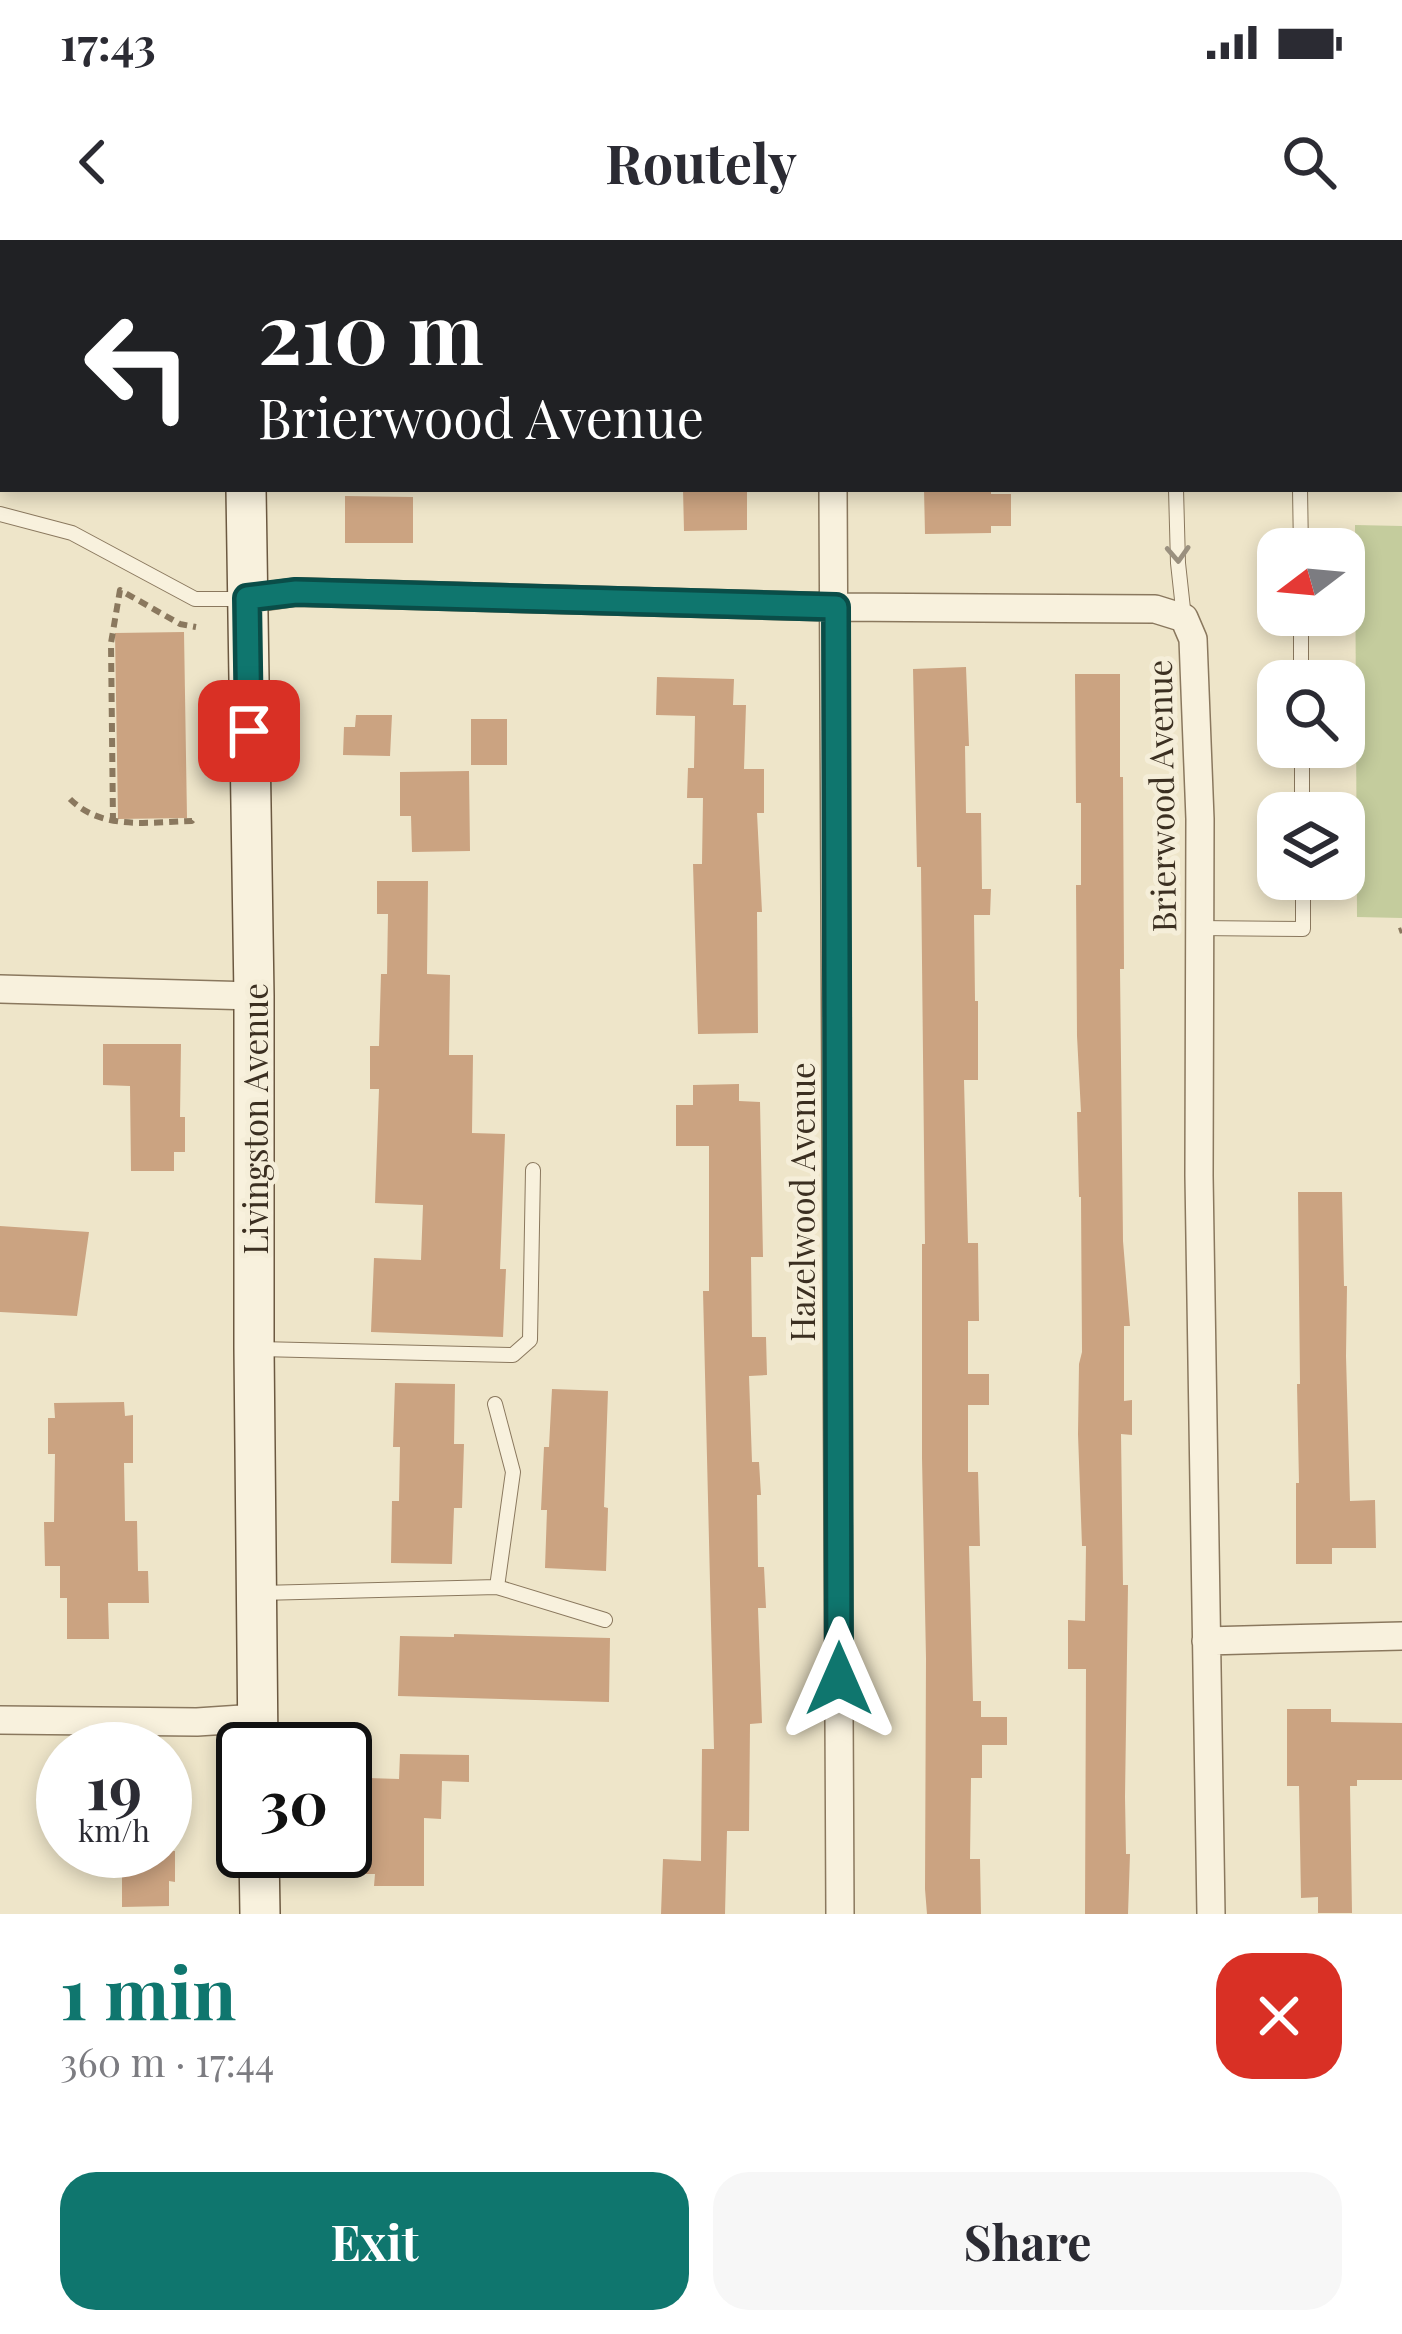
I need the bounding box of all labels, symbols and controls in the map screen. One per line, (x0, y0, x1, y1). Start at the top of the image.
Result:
text: 17:43 (60, 12, 156, 72)
text: Routely (605, 126, 797, 198)
icon: back (60, 129, 126, 195)
icon: search (1276, 129, 1342, 195)
text: 210 m (258, 274, 484, 386)
icon: left (60, 288, 216, 444)
text: Brierwood Avenue (258, 381, 704, 453)
north arrow (1257, 528, 1365, 636)
map controls (1257, 528, 1365, 900)
one-way arrow (1165, 545, 1191, 564)
street label: Brierwood Avenue (1136, 659, 1184, 933)
button: search (1257, 660, 1365, 768)
pin (198, 680, 300, 782)
icon: arrive (216, 698, 282, 764)
button: layers (1257, 792, 1365, 900)
street label: Livingston Avenue (232, 983, 276, 1255)
street label: Hazelwood Avenue (779, 1062, 823, 1342)
position arrow (776, 1616, 902, 1742)
speed limit sign: 30 (216, 1722, 372, 1878)
text: 19 (86, 1745, 142, 1825)
text: km/h (78, 1810, 150, 1850)
text: 1 min (60, 1942, 236, 2038)
button: close (1216, 1953, 1342, 2079)
text: 360 m · 17:44 (60, 2035, 274, 2087)
button: Exit (60, 2172, 689, 2310)
button: Share (713, 2172, 1342, 2310)

